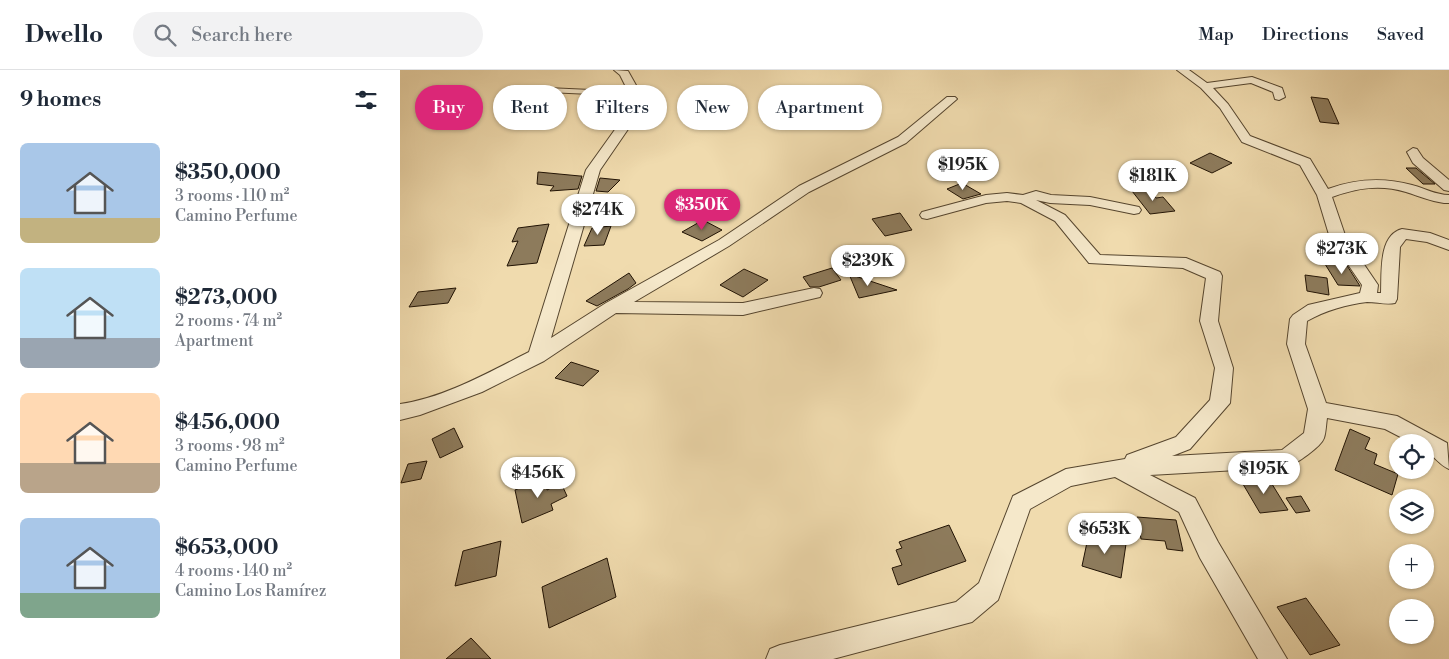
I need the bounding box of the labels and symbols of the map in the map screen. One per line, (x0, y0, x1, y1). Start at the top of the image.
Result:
pin: $195K (928, 148, 998, 191)
pin: $181K (1118, 160, 1188, 202)
pin: $350K (667, 189, 737, 231)
pin: $274K (563, 194, 633, 236)
pin: $273K (1307, 232, 1377, 275)
pin: $239K (833, 244, 903, 287)
pin: $195K (1229, 452, 1299, 495)
pin: $456K (503, 456, 573, 499)
pin: $653K (1070, 512, 1140, 555)

